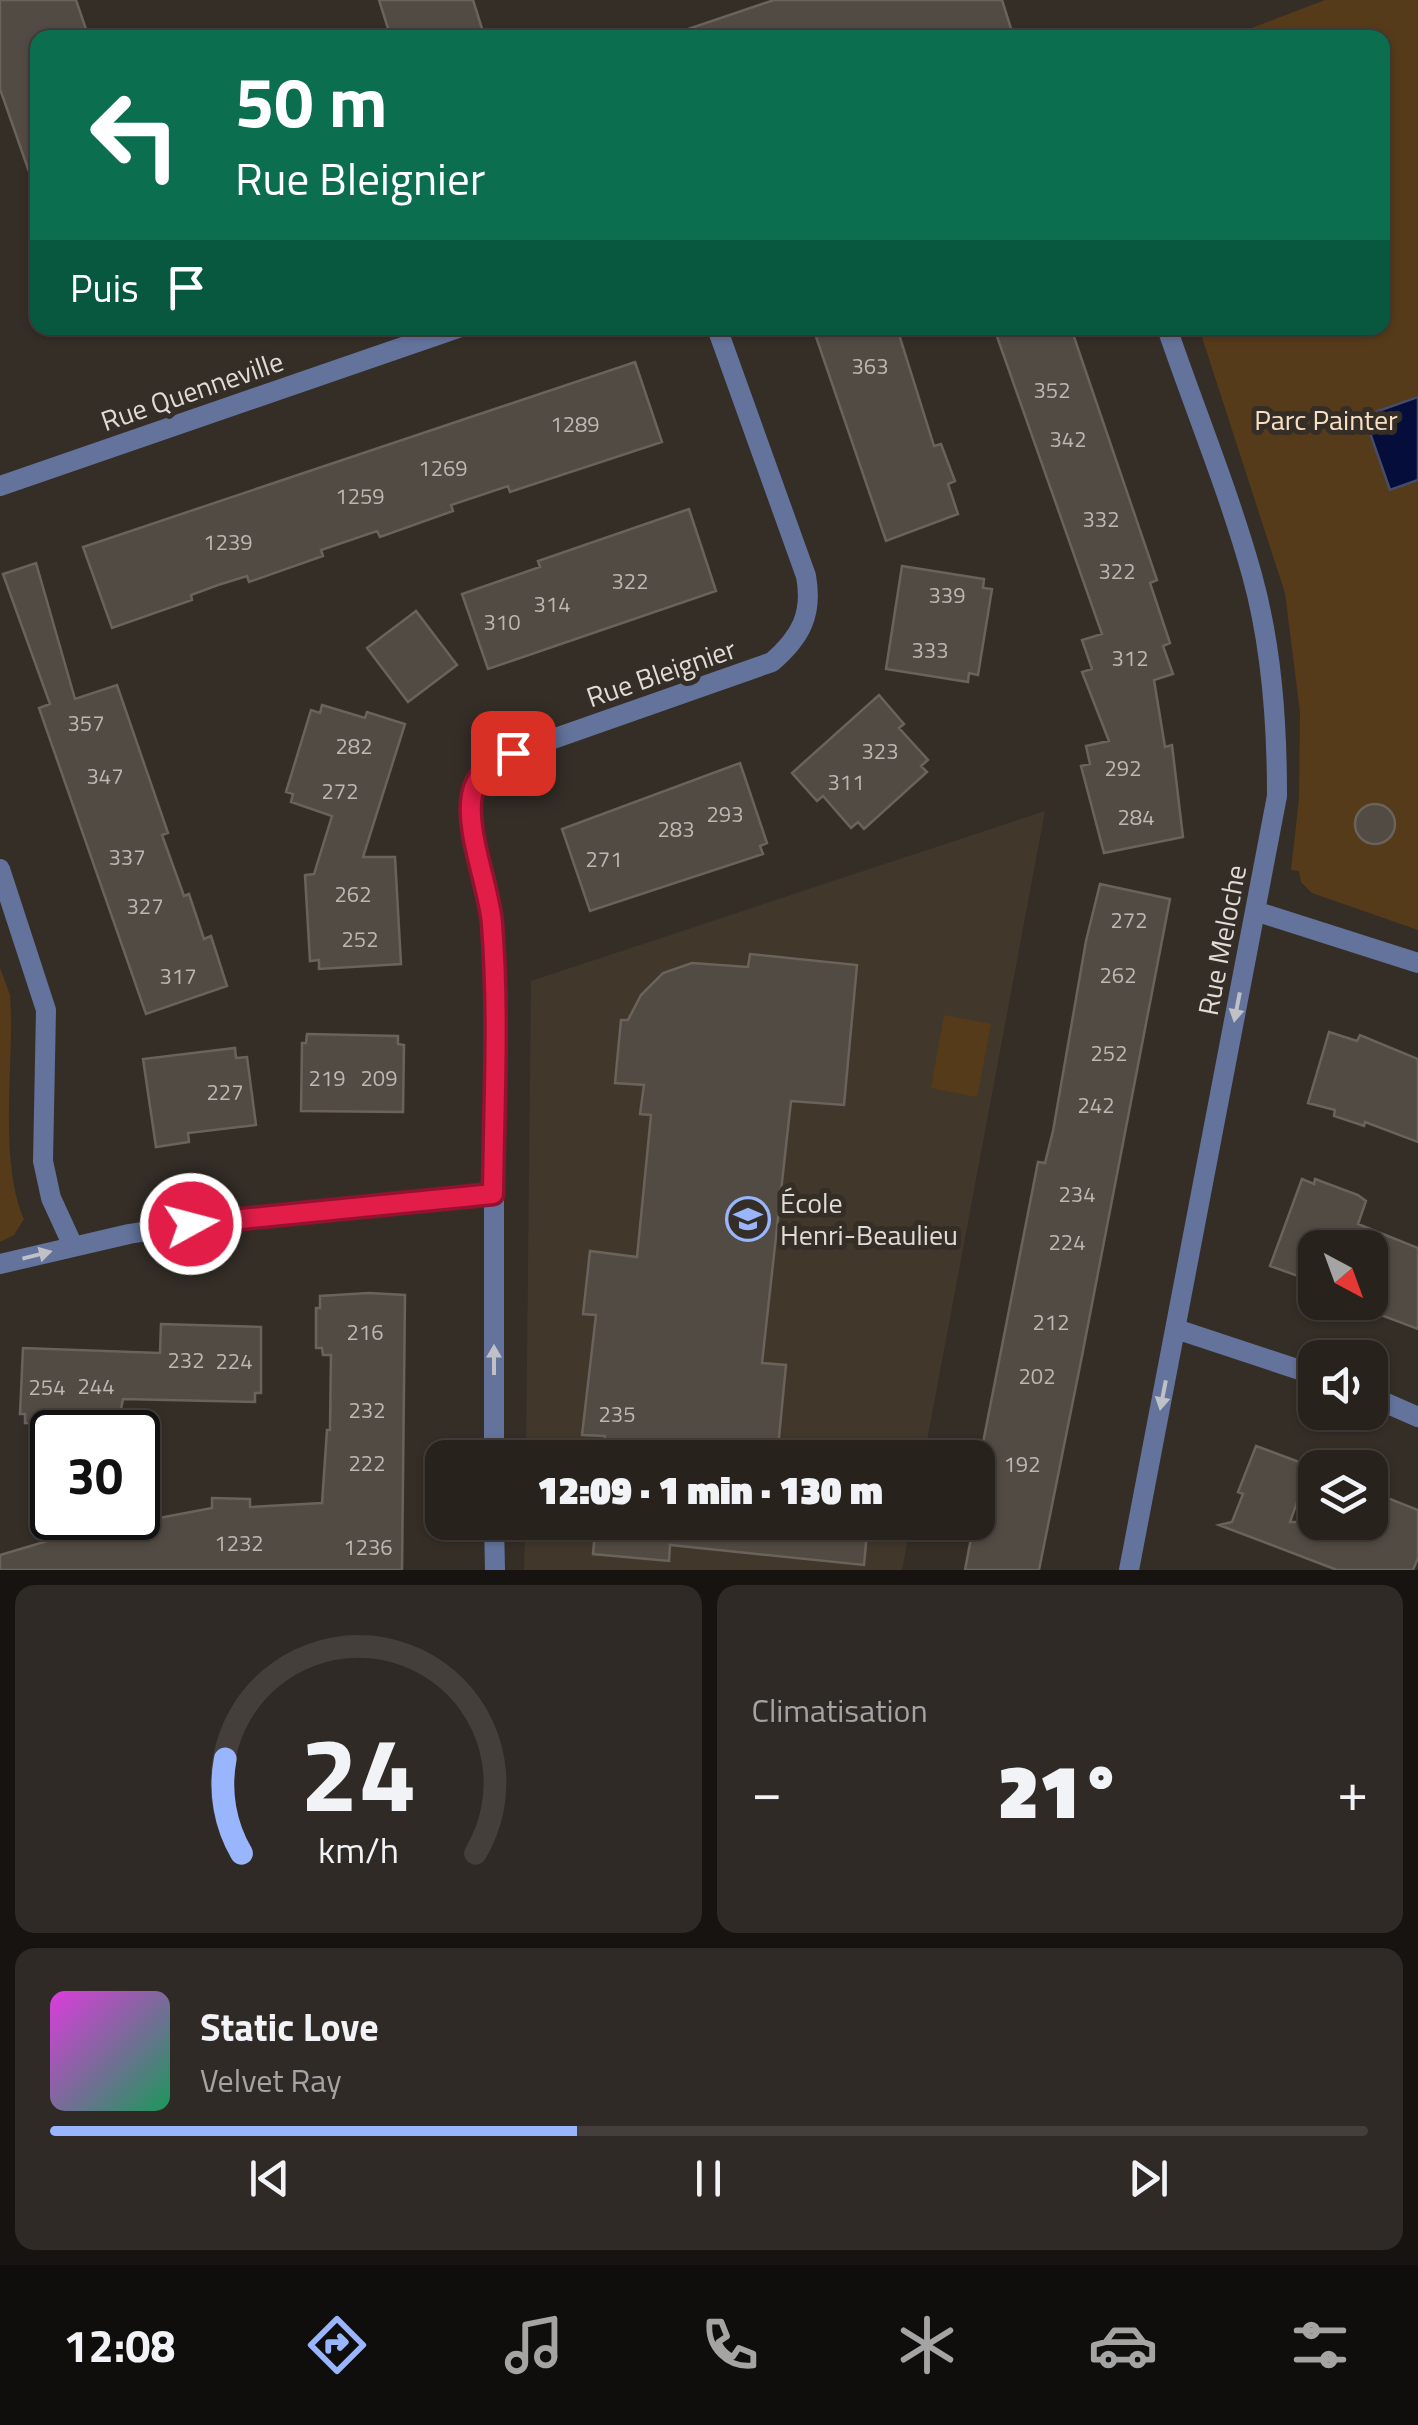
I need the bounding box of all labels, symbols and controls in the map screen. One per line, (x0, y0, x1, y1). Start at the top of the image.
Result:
text: 50 m (235, 48, 388, 154)
icon: left (70, 70, 200, 200)
text: Rue Bleignier (235, 144, 485, 212)
text: Puis (70, 259, 139, 317)
icon: arrive (159, 260, 214, 315)
street label: Rue Quenneville (95, 339, 289, 442)
house number: 363 (852, 349, 888, 383)
house number: 352 (1034, 373, 1070, 407)
park label: Parc Painter (1254, 398, 1398, 441)
house number: 1289 (550, 407, 600, 441)
house number: 342 (1050, 422, 1086, 456)
house number: 1269 (418, 451, 468, 485)
house number: 1259 (335, 479, 385, 513)
house number: 332 (1083, 502, 1119, 536)
house number: 1239 (203, 525, 253, 559)
house number: 322 (1099, 554, 1135, 588)
house number: 322 (612, 564, 648, 598)
house number: 339 (929, 578, 965, 612)
house number: 314 (534, 587, 570, 621)
house number: 310 (484, 605, 520, 639)
street label: Rue Bleignier (580, 627, 742, 718)
house number: 333 (912, 633, 948, 667)
house number: 312 (1112, 641, 1148, 675)
house number: 357 (68, 706, 104, 740)
pin (471, 711, 556, 796)
icon: arrive (486, 726, 541, 781)
house number: 282 (336, 729, 372, 763)
house number: 323 (862, 734, 898, 768)
house number: 292 (1105, 751, 1141, 785)
house number: 347 (87, 759, 123, 793)
house number: 311 (828, 765, 864, 799)
house number: 272 (322, 774, 358, 808)
house number: 293 (707, 797, 743, 831)
house number: 284 (1118, 800, 1154, 834)
house number: 283 (658, 812, 694, 846)
house number: 337 (109, 840, 145, 874)
house number: 271 (586, 842, 622, 876)
street label: Rue Meloche (1186, 861, 1257, 1019)
house number: 262 (335, 877, 371, 911)
house number: 327 (127, 889, 163, 923)
house number: 272 (1111, 903, 1147, 937)
house number: 252 (342, 922, 378, 956)
house number: 262 (1100, 958, 1136, 992)
house number: 317 (160, 959, 196, 993)
one-way arrow (1229, 991, 1244, 1023)
house number: 252 (1091, 1036, 1127, 1070)
house number: 219 (309, 1061, 345, 1095)
house number: 209 (361, 1061, 397, 1095)
house number: 227 (207, 1075, 243, 1109)
house number: 242 (1078, 1088, 1114, 1122)
position arrow (139, 1172, 243, 1276)
house number: 234 (1059, 1177, 1095, 1211)
place label: École Henri-Beaulieu (780, 1181, 958, 1256)
school or university icon: École Henri-Beaulieu (725, 1196, 771, 1242)
house number: 224 (1049, 1225, 1085, 1259)
north arrow (1298, 1230, 1388, 1320)
map controls (1298, 1230, 1388, 1540)
one-way arrow (22, 1247, 53, 1263)
house number: 212 (1033, 1305, 1069, 1339)
house number: 216 (347, 1315, 383, 1349)
button: sound (1298, 1340, 1388, 1430)
house number: 232 (168, 1343, 204, 1377)
house number: 224 (216, 1344, 252, 1378)
one-way arrow (486, 1344, 502, 1376)
house number: 202 (1019, 1359, 1055, 1393)
house number: 244 (78, 1369, 114, 1403)
house number: 254 (29, 1370, 65, 1404)
one-way arrow (1155, 1379, 1171, 1410)
house number: 232 (349, 1393, 385, 1427)
house number: 235 (599, 1397, 635, 1431)
speed limit sign: 30 (30, 1410, 160, 1540)
house number: 222 (349, 1446, 385, 1480)
house number: 192 (1004, 1447, 1040, 1481)
button: layers (1298, 1450, 1388, 1540)
text: 12:09 · 1 min · 130 m (537, 1461, 883, 1519)
house number: 1232 (214, 1526, 264, 1560)
house number: 1236 (343, 1530, 393, 1564)
text: Climatisation (752, 1686, 928, 1734)
text: 24 (300, 1693, 416, 1851)
text: 21° (998, 1733, 1122, 1847)
text: − (752, 1749, 782, 1832)
text: + (1337, 1749, 1368, 1832)
text: km/h (318, 1822, 399, 1877)
text: Static Love (200, 1998, 379, 2056)
text: Velvet Ray (200, 2056, 342, 2104)
icon: previous (242, 2151, 297, 2206)
icon: pause (681, 2151, 736, 2206)
icon: next (1121, 2151, 1176, 2206)
icon: directions (302, 2310, 372, 2380)
icon: music (499, 2310, 569, 2380)
icon: phone (695, 2310, 765, 2380)
icon: climate (892, 2310, 962, 2380)
icon: car (1088, 2310, 1158, 2380)
icon: filters (1285, 2310, 1355, 2380)
text: 12:08 (63, 2311, 176, 2379)

